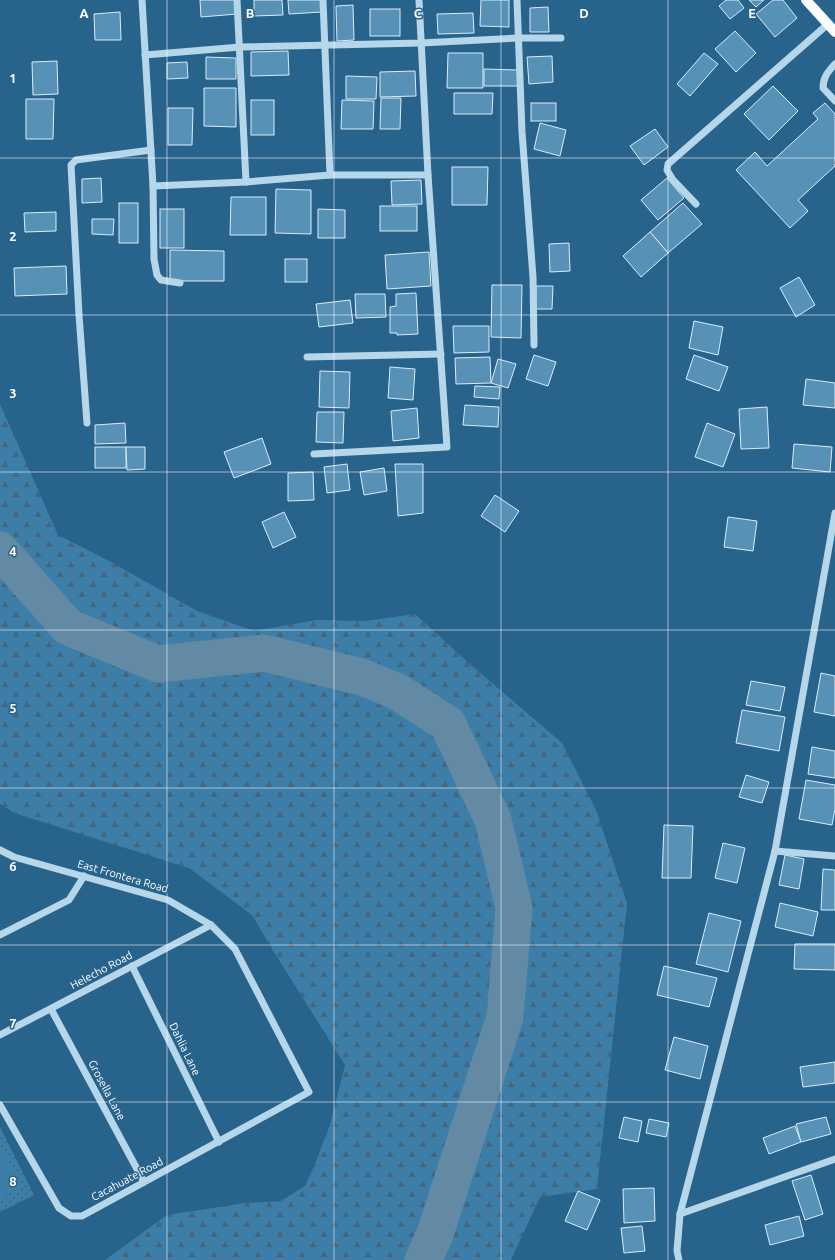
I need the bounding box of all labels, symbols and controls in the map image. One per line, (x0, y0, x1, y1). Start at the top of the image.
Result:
text: A (79, 6, 89, 20)
text: B (246, 6, 255, 20)
text: C (414, 6, 423, 20)
text: D (579, 6, 589, 20)
text: E (748, 6, 756, 20)
text: 1 (9, 71, 17, 85)
text: 2 (9, 229, 17, 243)
text: 3 (9, 386, 17, 400)
text: 4 (9, 544, 17, 558)
text: 5 (9, 701, 17, 715)
street label: East Frontera Road (76, 857, 170, 895)
text: 6 (9, 859, 17, 873)
street label: Helecho Road (68, 949, 134, 991)
text: 7 (9, 1016, 17, 1030)
street label: Dahlia Lane (167, 1021, 203, 1077)
street label: Grosella Lane (86, 1058, 128, 1122)
street label: Cacahuate Road (89, 1155, 165, 1203)
text: 8 (9, 1174, 17, 1188)

